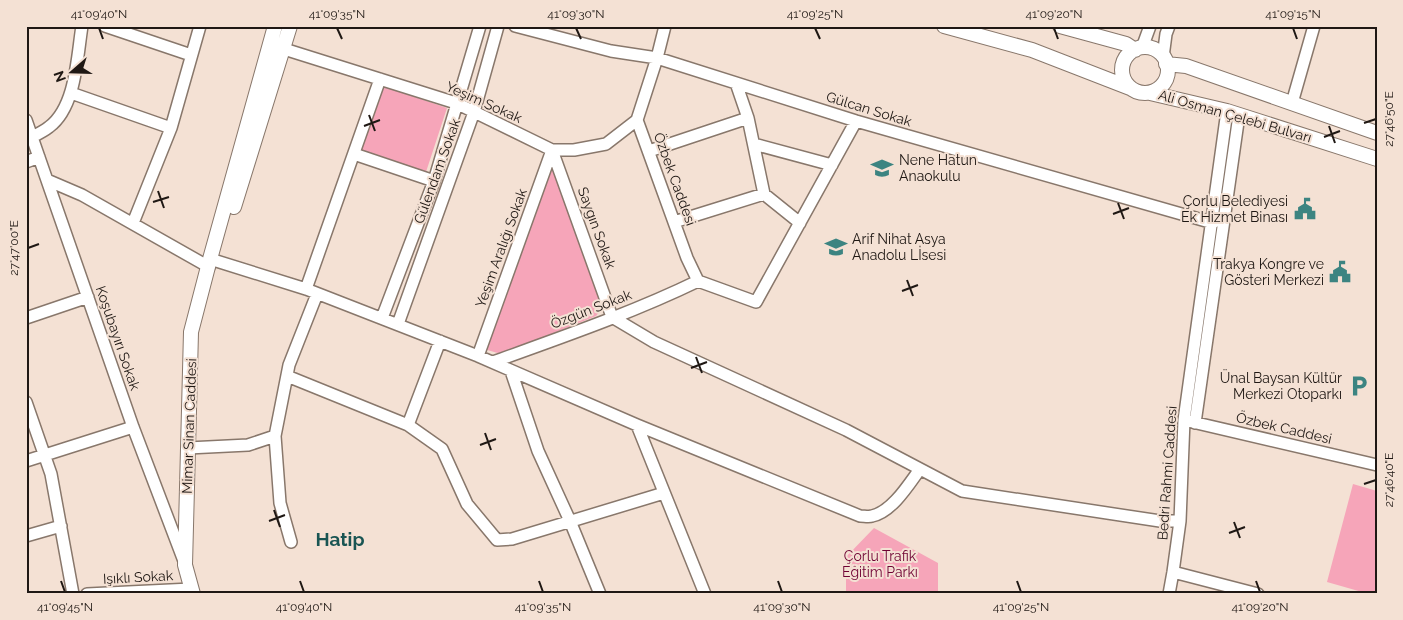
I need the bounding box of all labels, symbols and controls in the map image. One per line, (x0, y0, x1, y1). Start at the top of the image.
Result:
text: 41°09'40"N (71, 7, 127, 21)
text: 41°09'35"N (309, 7, 365, 21)
text: 41°09'30"N (547, 7, 605, 21)
text: 41°09'25"N (787, 7, 843, 21)
text: 41°09'20"N (1025, 7, 1083, 21)
text: 41°09'15"N (1265, 7, 1321, 21)
north arrow (48, 48, 98, 98)
text: N (50, 69, 69, 84)
street label: Yeşim Sokak (443, 78, 525, 126)
street label: Ali Osman Çelebi Bulvarı (1157, 86, 1313, 146)
street label: Gülcan Sokak (824, 88, 914, 130)
text: 27°46'50"E (1382, 91, 1396, 147)
street label: Gülendam Sokak (411, 116, 464, 226)
street label: Özbek Caddesi (651, 130, 701, 228)
place label: Nene Hatun Anaokulu (899, 152, 977, 184)
school or university icon: Nene Hatun Anaokulu (869, 155, 895, 181)
street label: Saygın Sokak (575, 185, 619, 272)
street label: Yeşim Aralığı Sokak (472, 186, 530, 310)
place label: Çorlu Belediyesi Ek Hizmet Binası (1181, 193, 1288, 225)
public building icon: Çorlu Belediyesi Ek Hizmet Binası (1292, 196, 1318, 222)
text: 27°47'00"E (7, 220, 21, 276)
place label: Arif Nihat Asya Anadolu Lİsesi (852, 231, 946, 263)
school or university icon: Arif Nihat Asya Anadolu Lİsesi (823, 234, 849, 260)
place label: Trakya Kongre ve Gösteri Merkezi (1213, 256, 1324, 288)
public building icon: Trakya Kongre ve Gösteri Merkezi (1327, 259, 1353, 285)
street label: Koşubayırı Sokak (93, 284, 144, 393)
street label: Özgün Sokak (548, 284, 634, 332)
street label: Mimar Sinan Caddesi (179, 358, 199, 494)
place label: Ünal Baysan Kültür Merkezi Otoparkı (1220, 368, 1342, 402)
parking icon: Ünal Baysan Kültür Merkezi Otoparkı (1346, 373, 1372, 399)
street label: Bedri Rahmi Caddesi (1154, 405, 1180, 541)
street label: Özbek Caddesi (1234, 407, 1334, 447)
text: 27°46'40"E (1382, 453, 1396, 507)
district label: Hatip (315, 528, 365, 550)
park label: Çorlu Trafik Eğitim Parkı (842, 548, 918, 580)
street label: Işıklı Sokak (102, 567, 174, 587)
text: 41°09'45"N (37, 600, 93, 614)
text: 41°09'40"N (276, 600, 332, 614)
text: 41°09'35"N (515, 600, 571, 614)
text: 41°09'30"N (753, 600, 811, 614)
text: 41°09'25"N (993, 600, 1049, 614)
text: 41°09'20"N (1231, 600, 1289, 614)

